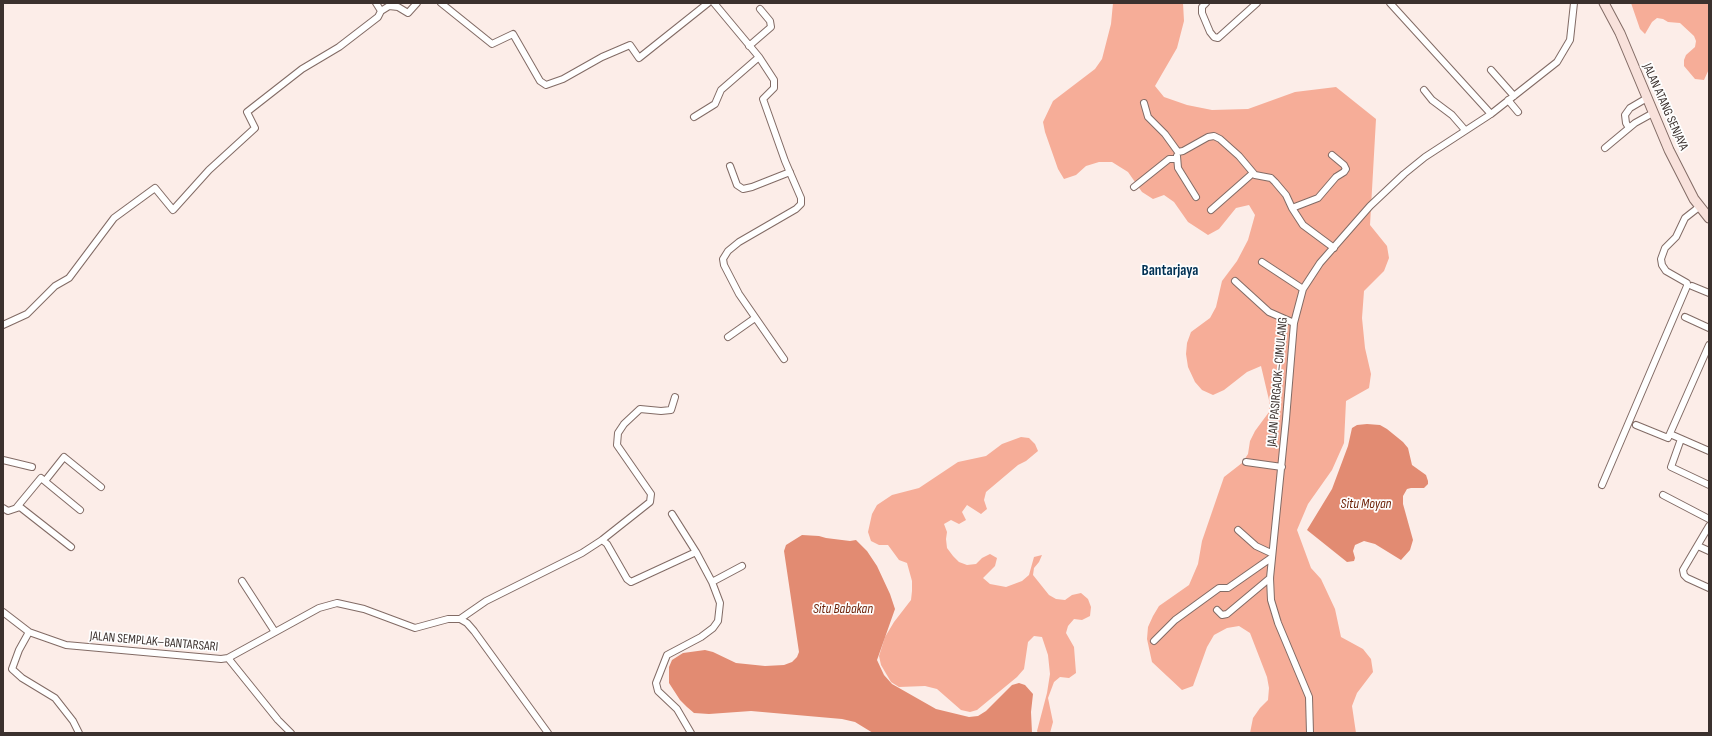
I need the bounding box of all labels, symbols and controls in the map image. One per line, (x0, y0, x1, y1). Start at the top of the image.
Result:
street label: JALAN ATANG SENJAYA (1639, 61, 1691, 153)
district label: Bantarjaya (1141, 262, 1199, 280)
street label: JALAN PASIRGAOK–CIMULANG (1265, 317, 1291, 447)
water label: Situ Moyan (1341, 496, 1391, 512)
water label: Situ Babakan (813, 601, 873, 617)
street label: JALAN SEMPLAK–BANTARSARI (89, 629, 219, 655)

